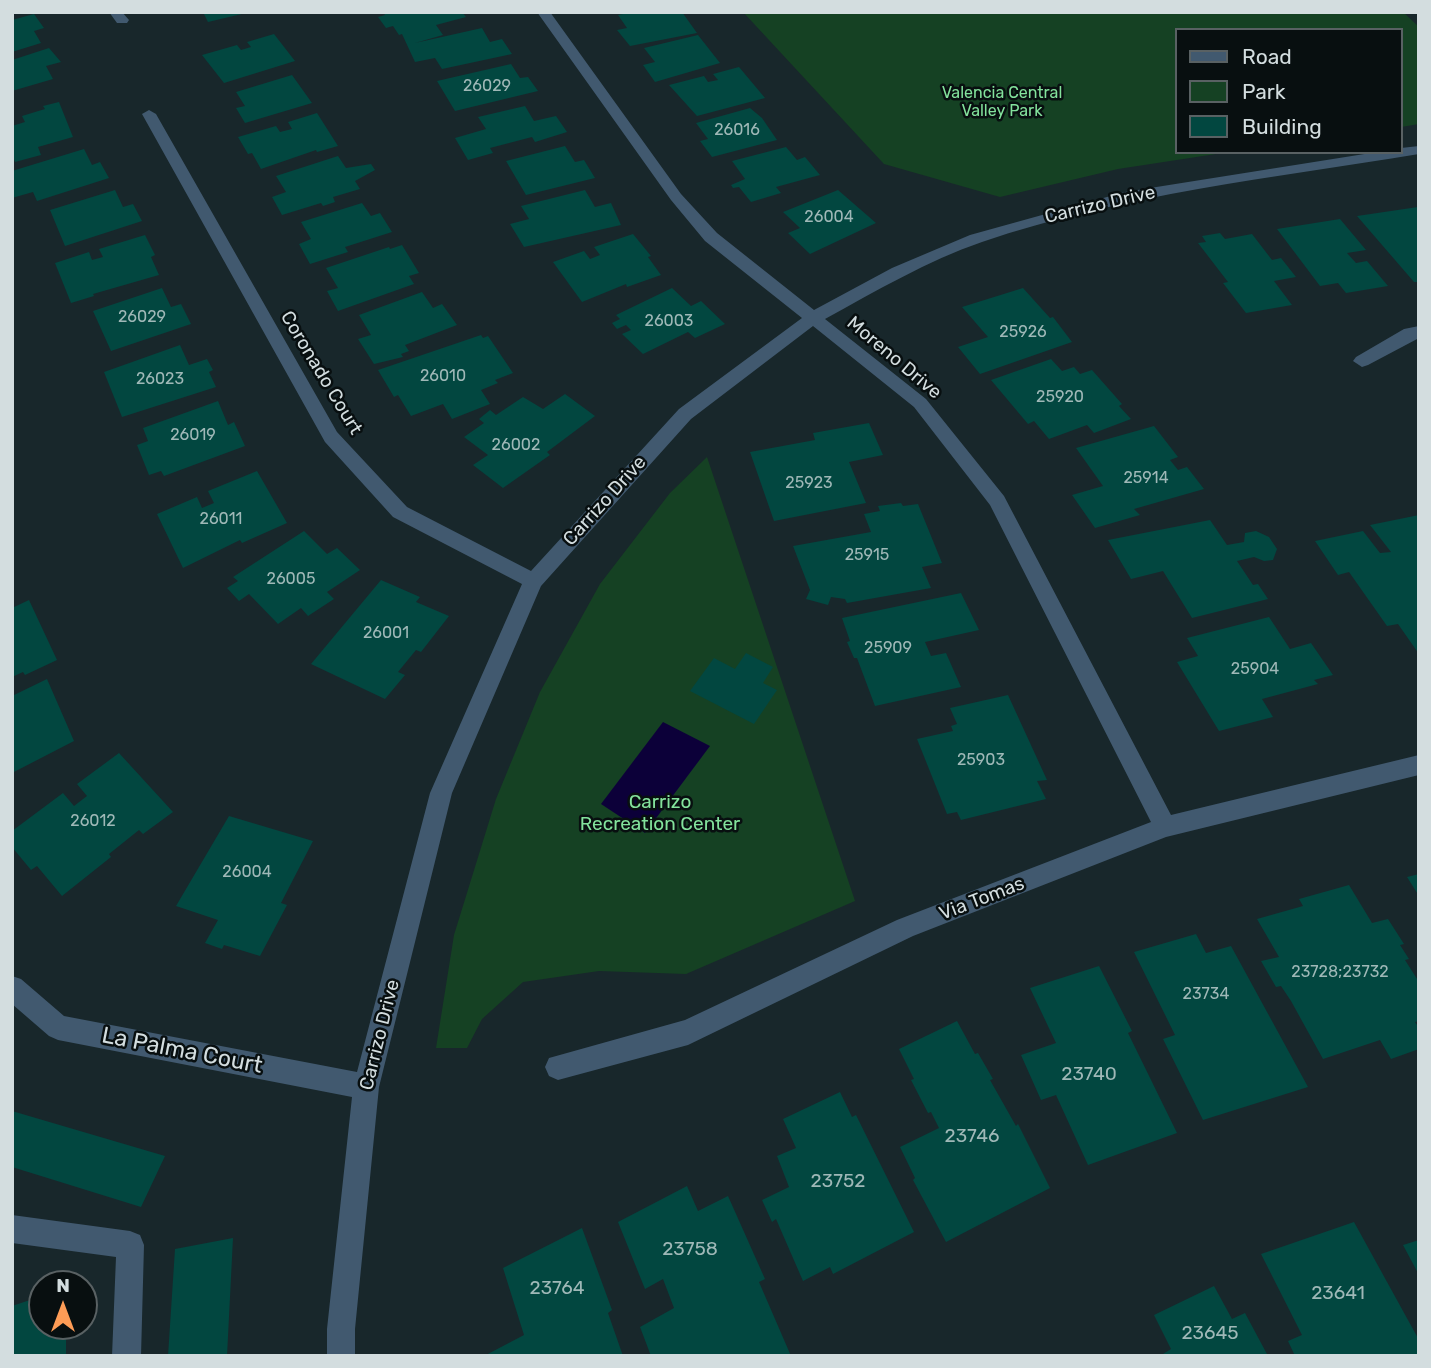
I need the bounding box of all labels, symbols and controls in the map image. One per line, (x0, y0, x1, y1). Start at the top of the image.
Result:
legend (1176, 28, 1403, 154)
text: Road (1242, 44, 1292, 69)
house number: 26029 (463, 76, 511, 96)
text: Park (1242, 79, 1286, 104)
park label: Valencia Central Valley Park (942, 83, 1062, 121)
text: Building (1242, 114, 1322, 139)
house number: 26016 (714, 120, 760, 140)
street label: Carrizo Drive (1042, 181, 1158, 229)
house number: 26004 (804, 207, 854, 227)
house number: 26029 (118, 307, 166, 327)
street label: Coronado Court (275, 307, 367, 439)
house number: 26003 (645, 311, 693, 331)
street label: Moreno Drive (842, 312, 946, 404)
house number: 25926 (999, 322, 1047, 342)
house number: 26010 (420, 366, 466, 386)
house number: 26023 (136, 369, 184, 389)
house number: 25920 (1036, 387, 1084, 407)
house number: 26019 (170, 425, 216, 445)
house number: 26002 (492, 435, 540, 455)
street label: Carrizo Drive (559, 451, 651, 551)
house number: 25914 (1123, 468, 1169, 488)
house number: 25923 (785, 473, 833, 493)
house number: 26011 (200, 509, 242, 529)
house number: 25915 (845, 545, 889, 565)
house number: 26005 (267, 569, 315, 589)
house number: 26001 (363, 623, 409, 643)
house number: 25909 (864, 638, 912, 658)
house number: 25904 (1231, 659, 1279, 679)
house number: 25903 (957, 750, 1005, 770)
park label: Carrizo Recreation Center (580, 792, 740, 836)
house number: 26012 (70, 811, 116, 831)
house number: 26004 (222, 862, 272, 882)
street label: Via Tomas (936, 872, 1028, 926)
house number: 23728;23732 (1291, 962, 1389, 982)
street label: Carrizo Drive (355, 977, 405, 1093)
house number: 23734 (1183, 984, 1229, 1004)
street label: La Palma Court (99, 1022, 265, 1080)
house number: 23740 (1061, 1064, 1117, 1086)
house number: 23746 (945, 1126, 999, 1148)
house number: 23752 (811, 1171, 865, 1193)
house number: 23758 (662, 1239, 718, 1261)
north arrow (28, 1270, 98, 1340)
text: N (56, 1274, 70, 1297)
house number: 23764 (530, 1278, 584, 1300)
house number: 23641 (1311, 1283, 1365, 1305)
house number: 23645 (1181, 1323, 1239, 1345)

